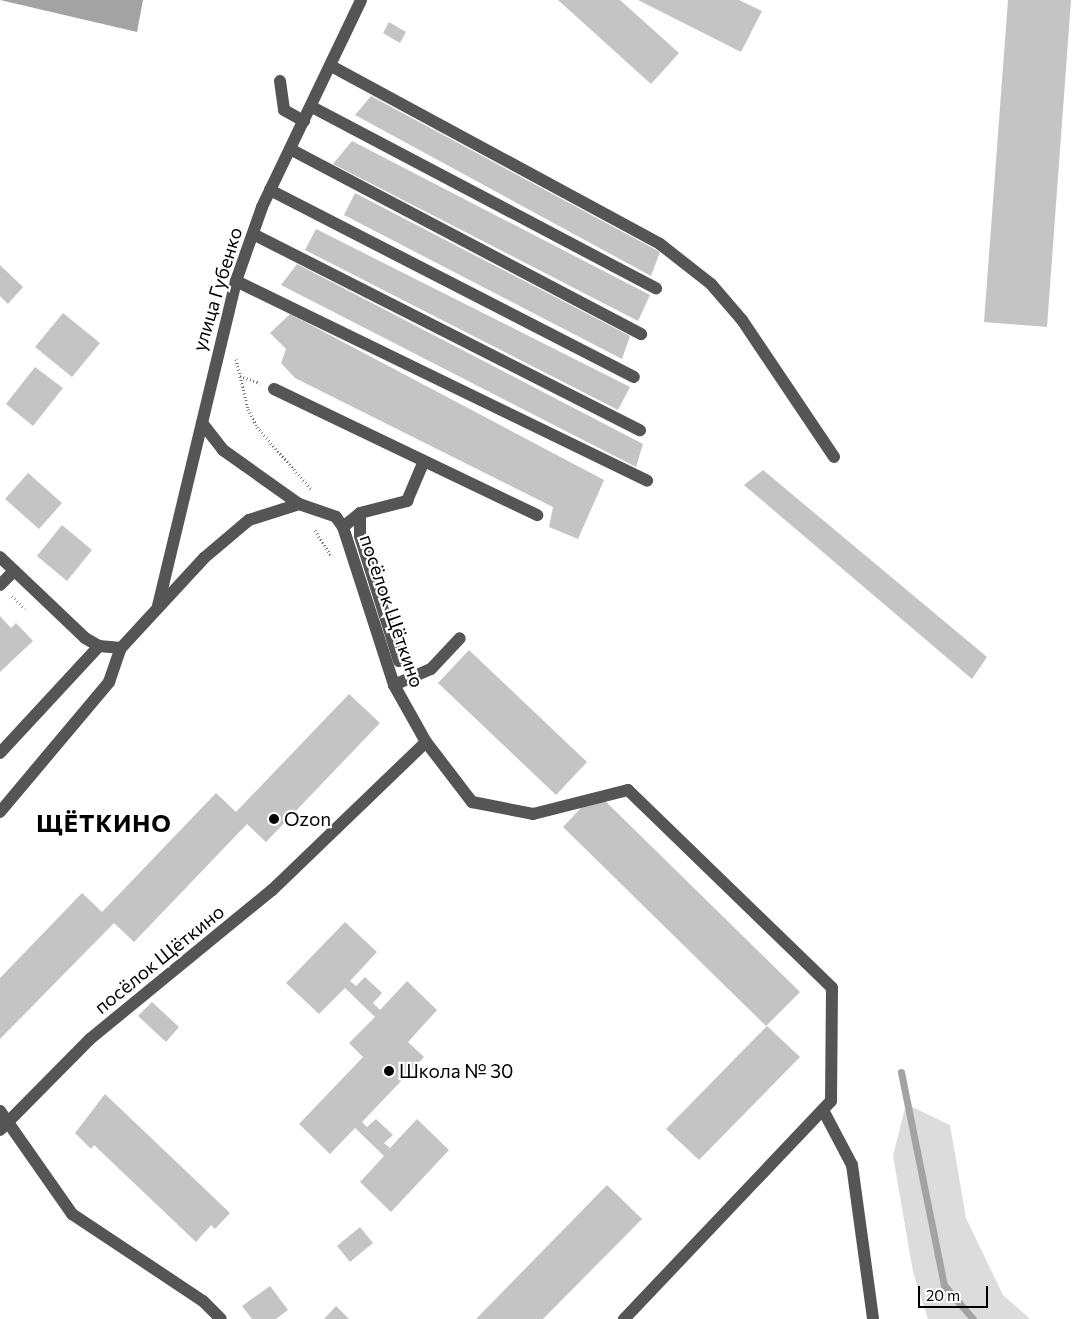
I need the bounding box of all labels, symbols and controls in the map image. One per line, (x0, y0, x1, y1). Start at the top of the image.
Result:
street label: улица Губенко (187, 224, 247, 354)
street label: посёлок Щёткино (355, 532, 429, 690)
place label: Ozon (284, 808, 331, 830)
district label: ЩЁТКИНО (35, 809, 173, 837)
marker: Ozon (268, 813, 280, 825)
street label: посёлок Щёткино (90, 900, 228, 1018)
place label: Школа № 30 (399, 1060, 513, 1082)
marker: Школа № 30 (383, 1065, 395, 1077)
scale bar (920, 1276, 990, 1308)
text: 20 m (926, 1286, 960, 1304)

